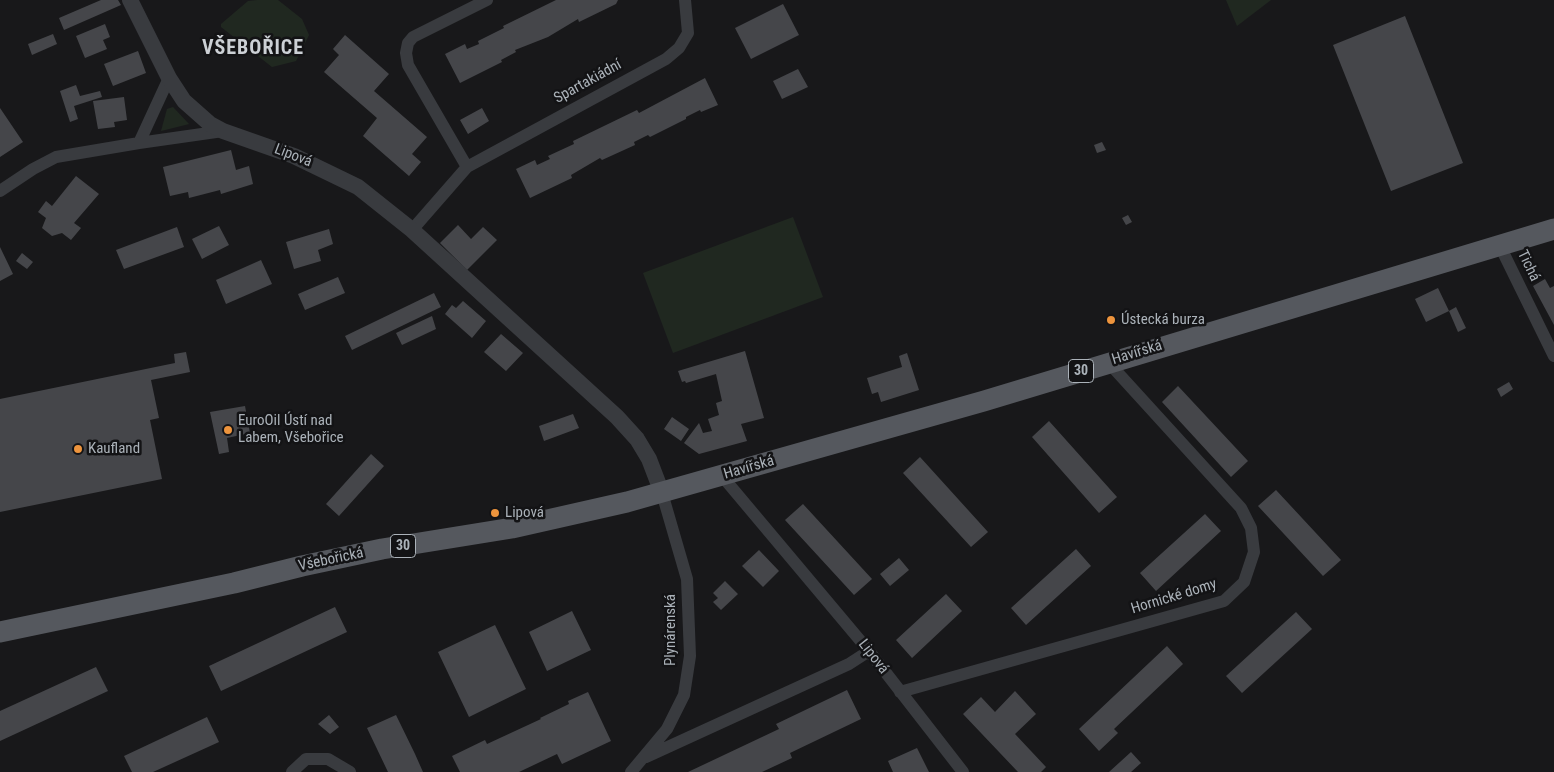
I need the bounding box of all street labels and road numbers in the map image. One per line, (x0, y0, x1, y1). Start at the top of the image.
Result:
street label: Spartakiádní (551, 56, 625, 108)
street label: Lipová (272, 141, 314, 171)
street label: Tichá (1513, 247, 1543, 285)
street label: Havířská (1110, 337, 1164, 369)
road number: 30 (1068, 360, 1094, 382)
street label: Havířská (722, 452, 776, 484)
road number: 30 (390, 534, 416, 558)
street label: Všebořická (297, 544, 365, 576)
street label: Hornické domy (1129, 575, 1219, 619)
street label: Plynárenská (662, 594, 680, 666)
street label: Lipová (854, 636, 892, 678)

